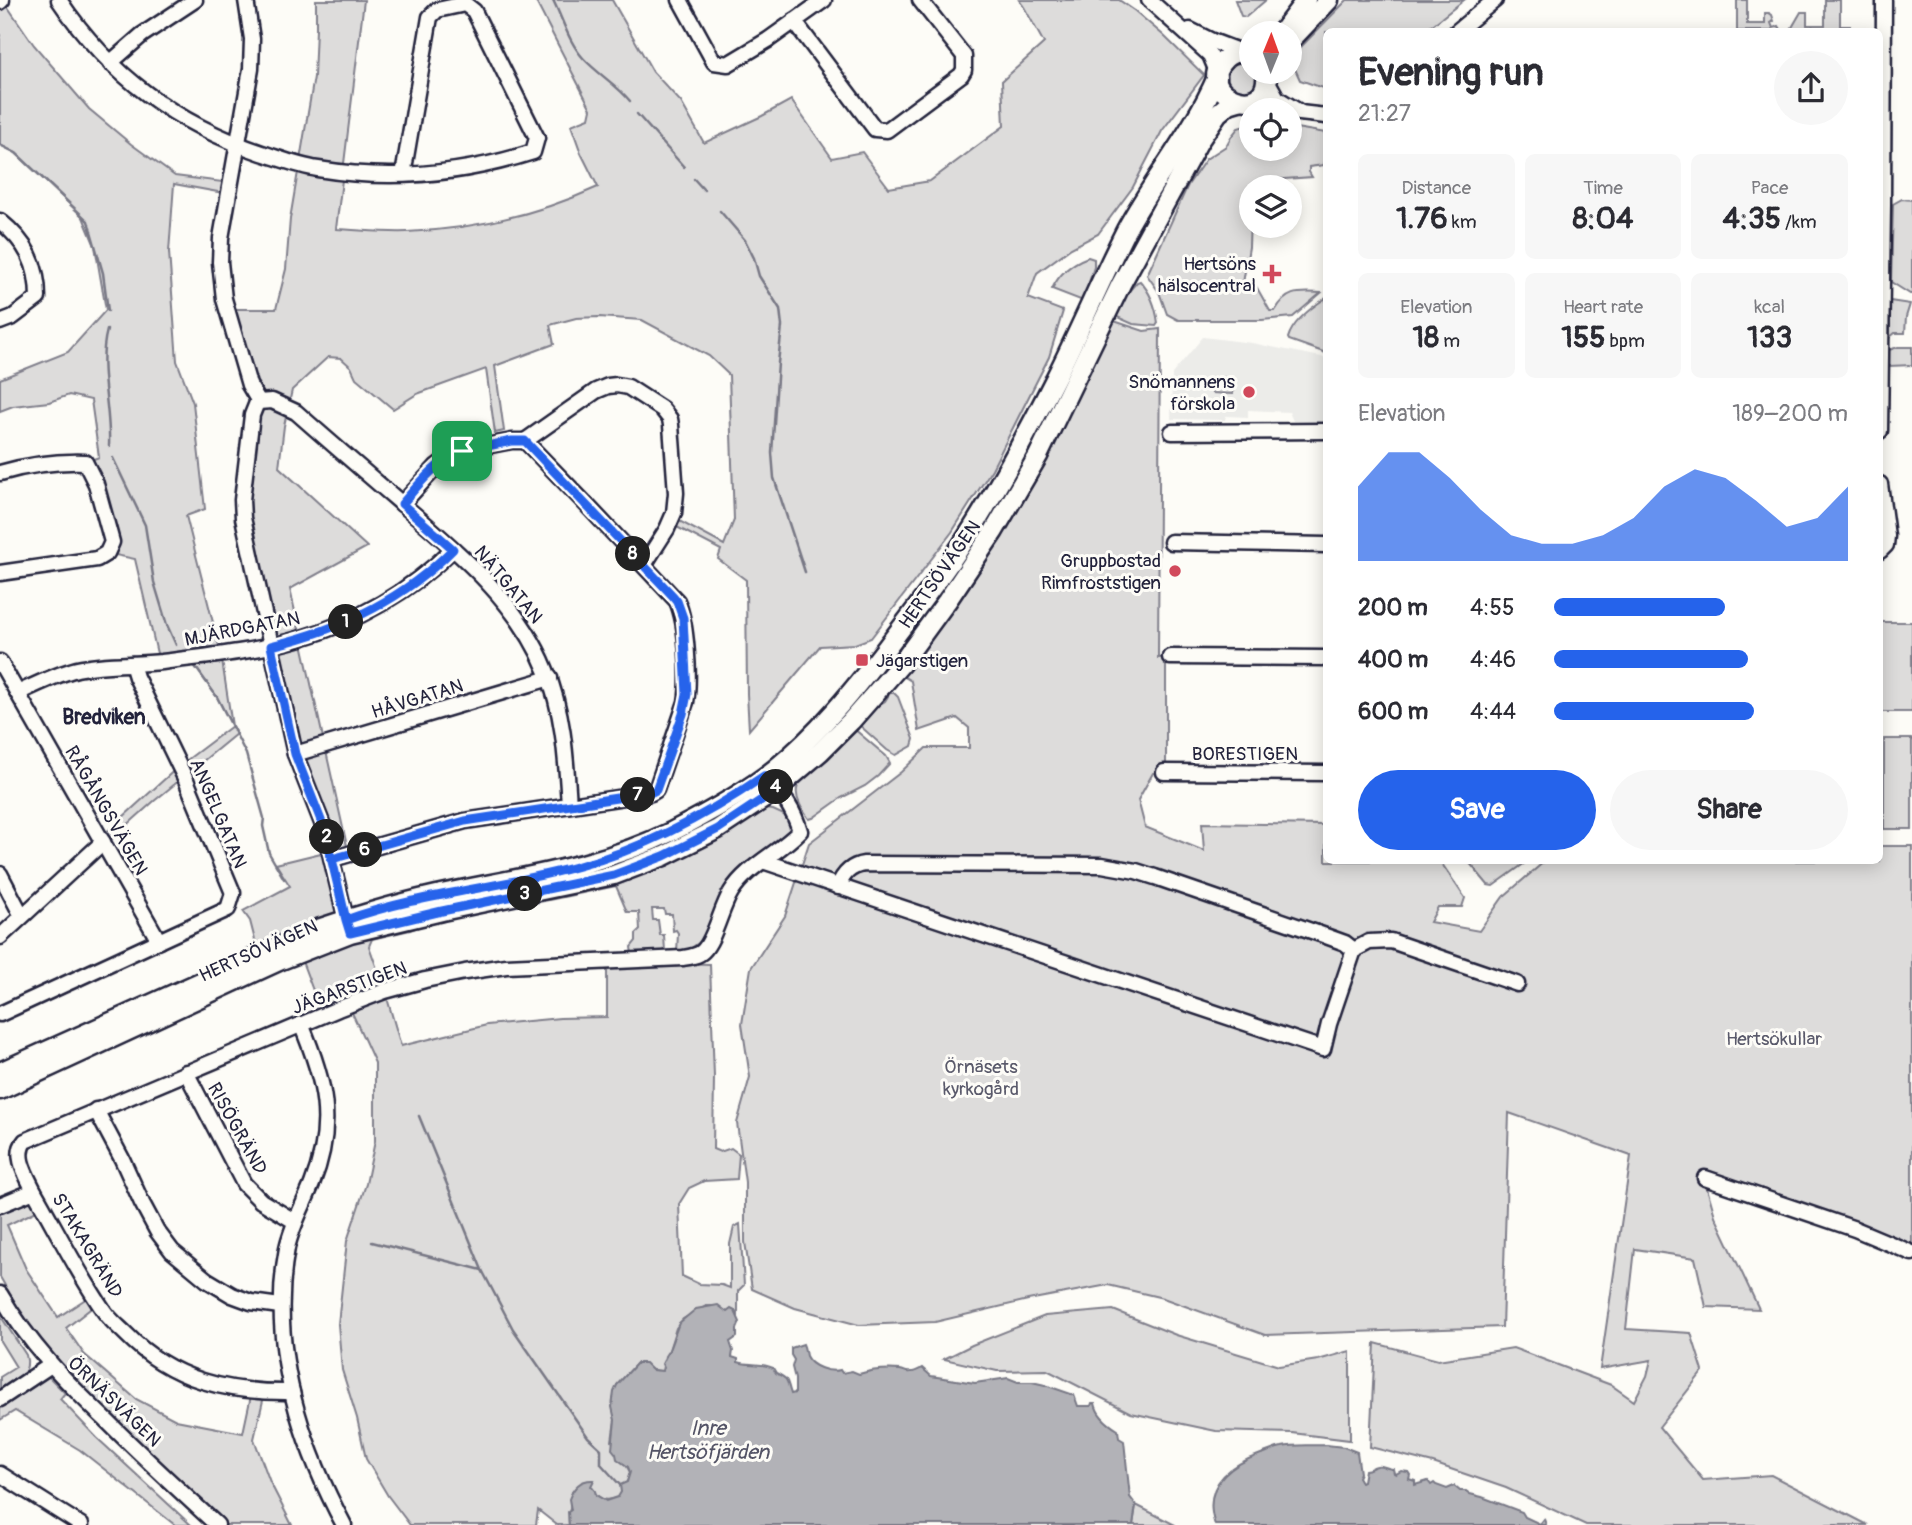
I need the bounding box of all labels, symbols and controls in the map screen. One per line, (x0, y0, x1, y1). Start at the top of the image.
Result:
north arrow (1239, 21, 1302, 84)
map controls (1239, 21, 1302, 238)
text: Evening run (1358, 49, 1544, 97)
button: share (1774, 51, 1848, 125)
button: locate (1239, 98, 1302, 161)
text: 21:27 (1358, 99, 1411, 128)
button: layers (1239, 175, 1302, 238)
text: Distance (1402, 176, 1471, 200)
text: Time (1583, 176, 1623, 200)
text: Pace (1751, 176, 1788, 200)
text: 1.76 (1396, 200, 1448, 237)
text: 8:04 (1572, 200, 1634, 237)
text: 4:35 (1723, 200, 1781, 237)
text: km (1448, 210, 1477, 234)
text: /km (1781, 210, 1817, 234)
place label: Hertsöns hälsocentral (1158, 252, 1257, 298)
marker: Hertsöns hälsocentral (1262, 264, 1282, 284)
text: Elevation (1400, 295, 1473, 319)
text: Heart rate (1563, 295, 1643, 319)
text: kcal (1754, 295, 1785, 319)
text: 18 (1412, 319, 1439, 356)
text: 155 (1561, 319, 1605, 356)
text: 133 (1747, 319, 1792, 356)
text: m (1439, 329, 1460, 353)
text: bpm (1605, 329, 1645, 353)
place label: Snömannens förskola (1128, 370, 1235, 416)
marker: Snömannens förskola (1241, 384, 1257, 400)
text: Elevation (1358, 399, 1446, 428)
text: 189–200 m (1732, 399, 1848, 428)
pin (432, 421, 492, 481)
icon: arrive (443, 432, 481, 470)
street label: HERTSÖVÄGEN (894, 516, 986, 634)
pin: 8 (616, 536, 650, 572)
street label: NÄTGATAN (469, 541, 548, 629)
text: 8 (628, 541, 637, 565)
place label: Gruppbostad Rimfroststigen (1041, 549, 1161, 595)
marker: Gruppbostad Rimfroststigen (1167, 563, 1183, 579)
text: 200 m (1358, 593, 1428, 622)
text: 4:55 (1470, 593, 1514, 622)
pin: 1 (328, 604, 364, 640)
street label: MJÄRDGATAN (182, 606, 302, 652)
text: 1 (342, 609, 349, 633)
text: 400 m (1358, 645, 1428, 674)
text: 4:46 (1470, 645, 1516, 674)
place label: Jägarstigen (876, 649, 968, 673)
marker: Jägarstigen (854, 652, 870, 668)
street label: HÅVGATAN (368, 674, 466, 724)
text: 600 m (1358, 697, 1428, 726)
text: 4:44 (1470, 697, 1516, 726)
district label: Bredviken (62, 704, 146, 731)
street label: RÅGÅNGSVÄGEN (59, 741, 153, 880)
street label: BORESTIGEN (1192, 742, 1298, 766)
street label: ANGELGATAN (184, 755, 252, 872)
pin: 4 (758, 770, 794, 804)
button: Save (1358, 770, 1596, 850)
button: Share (1610, 770, 1848, 850)
text: 4 (770, 774, 781, 798)
pin: 7 (620, 778, 656, 812)
text: 7 (632, 782, 643, 806)
pin: 2 (310, 820, 344, 854)
text: 2 (321, 824, 332, 848)
pin: 6 (348, 832, 382, 868)
text: 6 (359, 837, 370, 861)
pin: 3 (508, 876, 542, 912)
text: 3 (519, 881, 530, 905)
street label: HERTSÖVÄGEN (195, 914, 321, 988)
street label: JÄGARSTIGEN (289, 956, 410, 1020)
park label: Hertsökullar (1726, 1027, 1822, 1051)
park label: Örnäsets kyrkogård (943, 1055, 1019, 1101)
street label: RISÖGRÄND (202, 1078, 272, 1179)
street label: STAKAGRÄND (46, 1189, 128, 1302)
street label: ÖRNÄSVÄGEN (63, 1351, 166, 1452)
water label: Inre Hertsöfjärden (647, 1415, 770, 1466)

